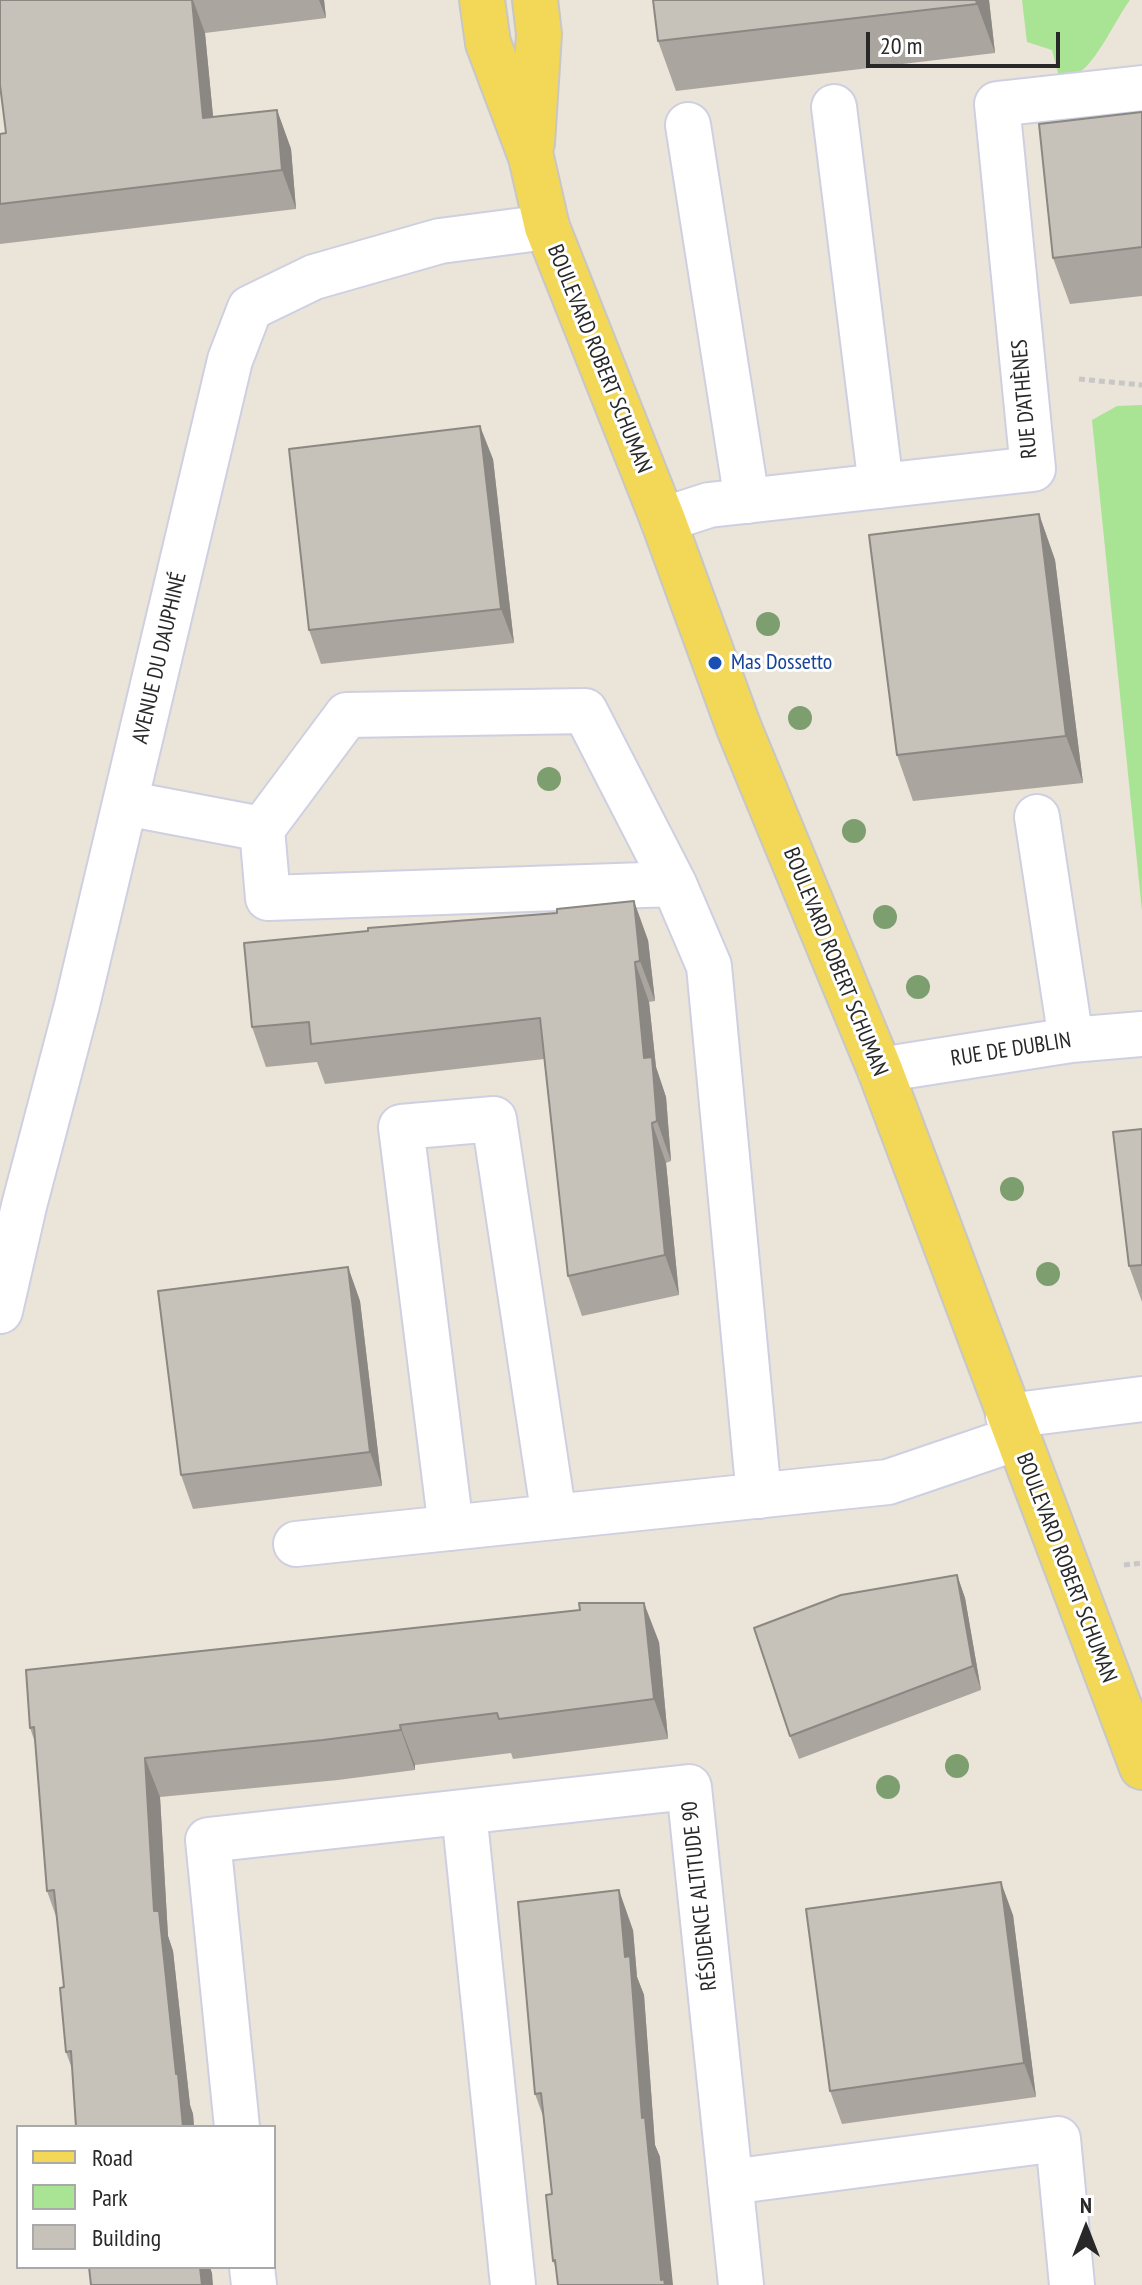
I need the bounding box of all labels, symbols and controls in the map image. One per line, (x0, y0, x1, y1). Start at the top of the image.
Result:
scale bar (870, 16, 1064, 66)
text: 20 m (880, 30, 922, 61)
street label: BOULEVARD ROBERT SCHUMAN (541, 241, 657, 477)
street label: RUE D'ATHÈNES (1007, 338, 1043, 460)
street label: AVENUE DU DAUPHINÉ (127, 570, 193, 746)
place label: Mas Dossetto (731, 650, 832, 676)
marker: Mas Dossetto (706, 654, 724, 672)
street label: BOULEVARD ROBERT SCHUMAN (777, 844, 893, 1080)
street label: RUE DE DUBLIN (949, 1027, 1073, 1073)
street label: BOULEVARD ROBERT SCHUMAN (1010, 1449, 1122, 1687)
street label: RÉSIDENCE ALTITUDE 90 (677, 1800, 723, 1992)
legend (16, 2125, 276, 2269)
text: Road (92, 2142, 133, 2173)
text: Park (92, 2182, 128, 2213)
north arrow (1046, 2189, 1126, 2269)
text: N (1080, 2191, 1092, 2219)
text: Building (92, 2222, 161, 2253)

